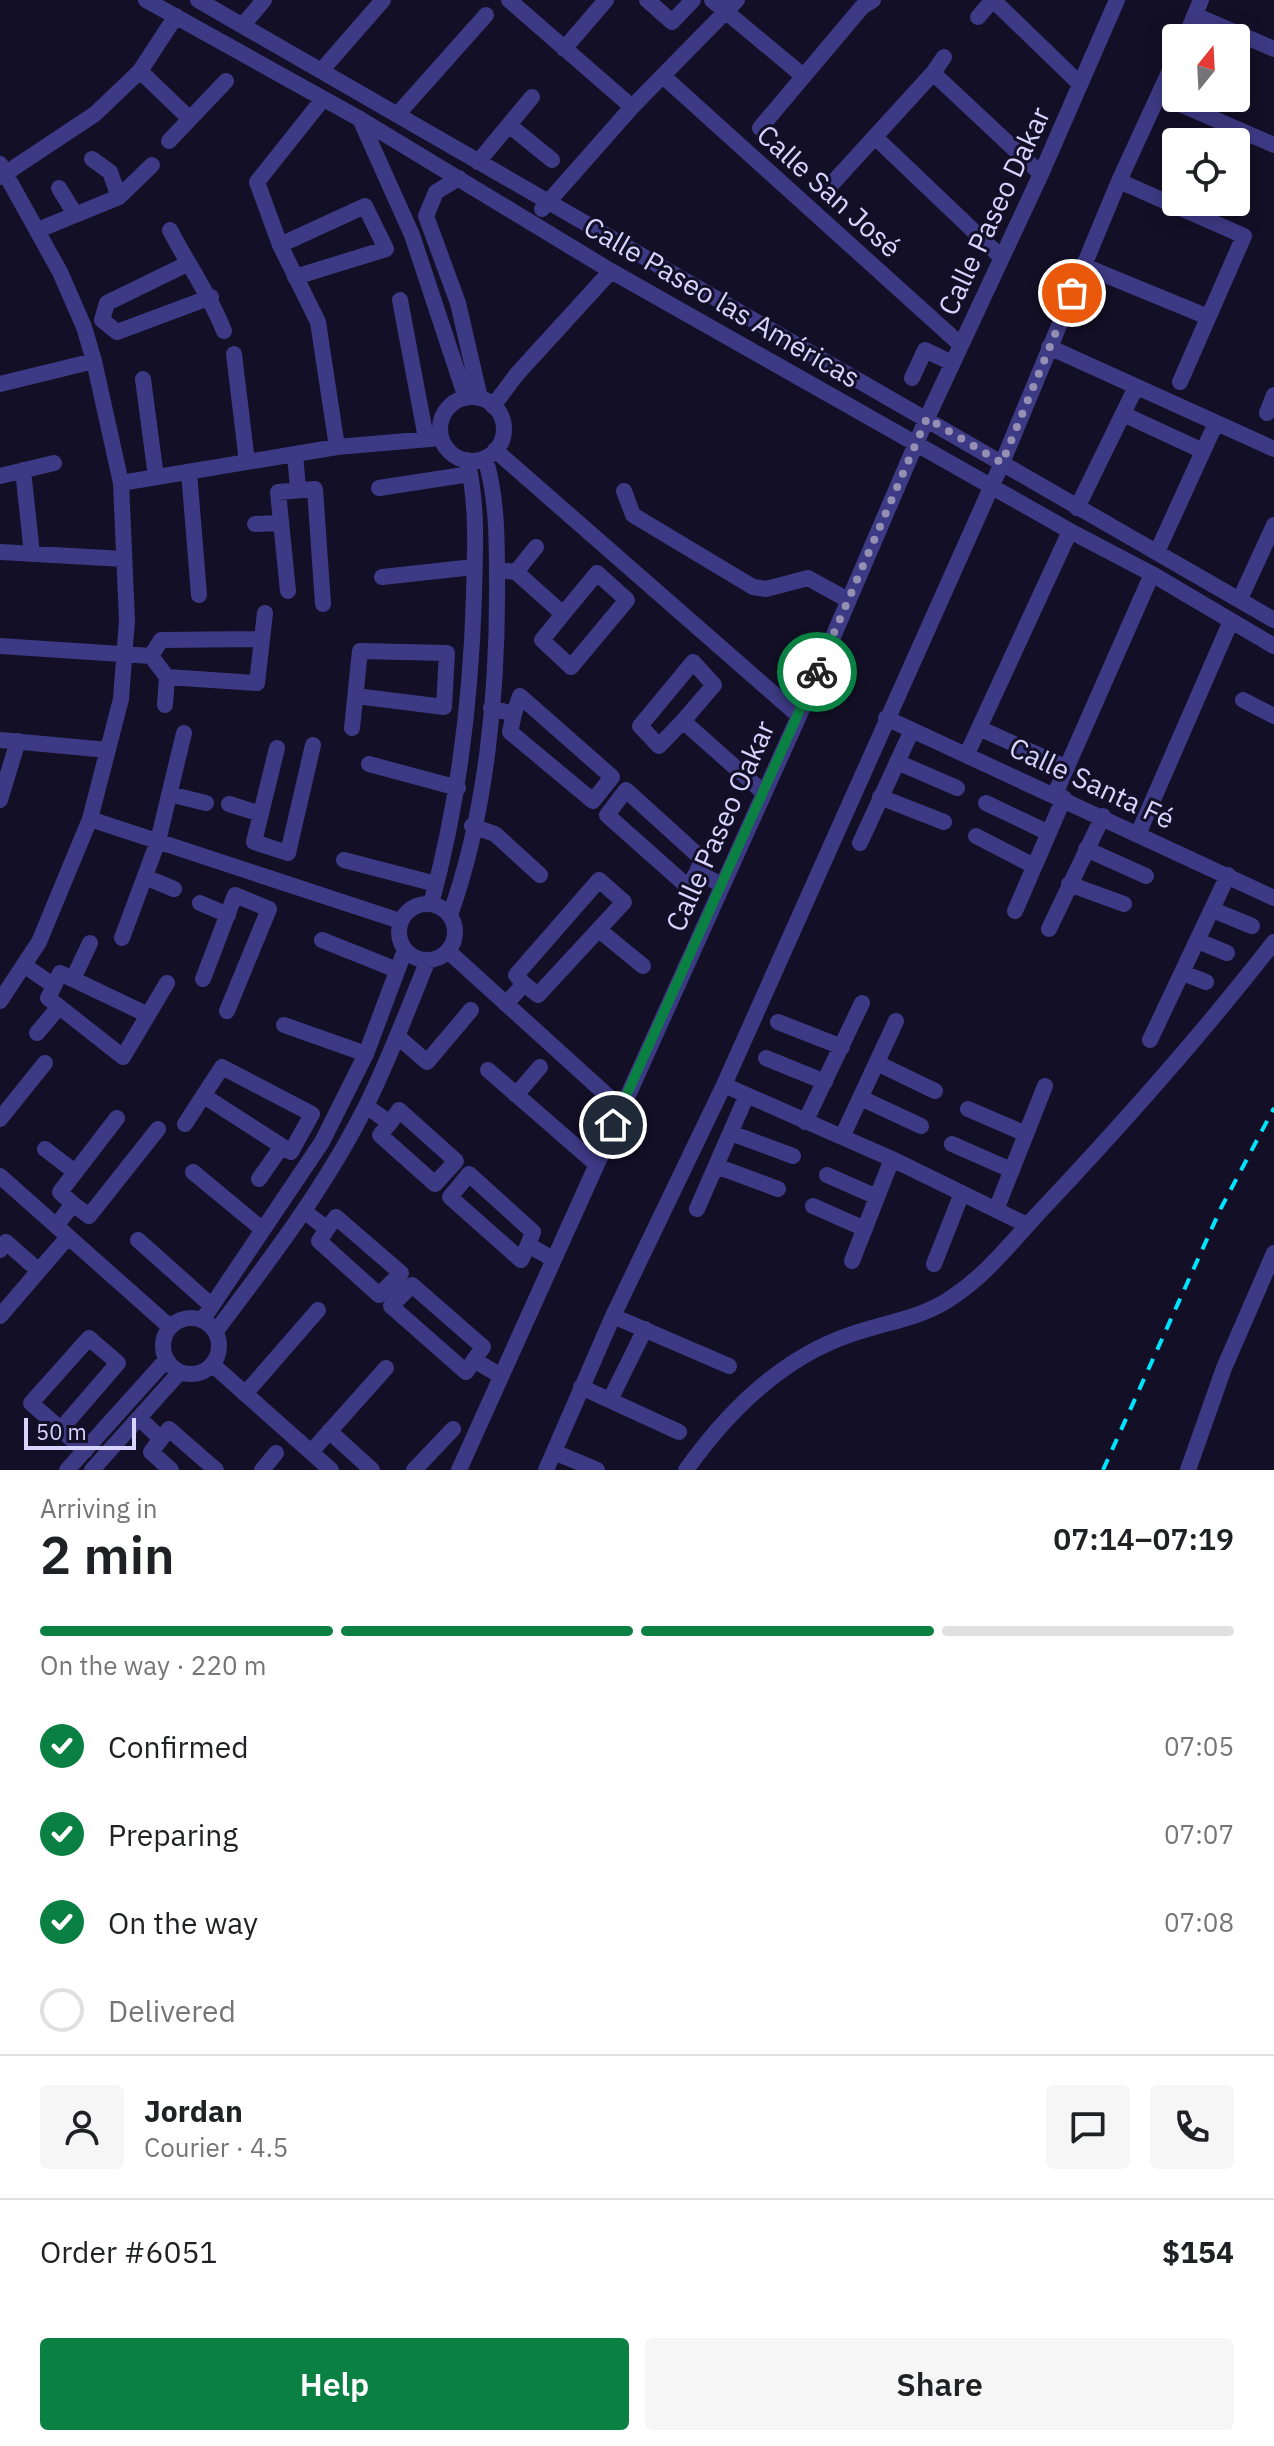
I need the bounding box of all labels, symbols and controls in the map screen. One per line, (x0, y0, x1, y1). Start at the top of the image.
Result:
north arrow (1162, 24, 1250, 112)
map controls (1162, 24, 1250, 216)
street label: Calle Paseo Dakar (929, 101, 1058, 321)
street label: Calle San José (749, 116, 909, 265)
button: locate (1162, 128, 1250, 216)
street label: Calle Paseo las Américas (578, 207, 867, 396)
pin (1038, 259, 1106, 327)
icon: bag (1050, 271, 1094, 315)
courier (777, 632, 857, 712)
icon: bike (795, 650, 839, 694)
street label: Calle Paseo Oakar (656, 715, 783, 937)
street label: Calle Santa Fé (1004, 728, 1181, 837)
pin (579, 1091, 647, 1159)
icon: home (591, 1103, 635, 1147)
scale bar (24, 1414, 136, 1450)
text: 50 m (36, 1417, 87, 1446)
text: Arriving in (40, 1491, 157, 1525)
text: 07:14–07:19 (1053, 1519, 1234, 1558)
text: 2 min (40, 1521, 175, 1588)
text: On the way · 220 m (40, 1648, 266, 1682)
icon: check (40, 1724, 84, 1768)
text: Confirmed (108, 1727, 249, 1766)
text: 07:05 (1164, 1729, 1234, 1763)
icon: check (40, 1812, 84, 1856)
text: Preparing (108, 1815, 238, 1854)
text: 07:07 (1164, 1817, 1234, 1851)
icon: check (40, 1900, 84, 1944)
text: On the way (108, 1903, 258, 1942)
text: 07:08 (1164, 1905, 1234, 1939)
text: Delivered (108, 1991, 236, 2030)
button: person (40, 2085, 124, 2169)
button: chat (1046, 2085, 1130, 2169)
button: phone (1150, 2085, 1234, 2169)
text: Jordan (144, 2091, 243, 2130)
text: Courier · 4.5 (144, 2130, 288, 2164)
text: Order #6051 (40, 2232, 217, 2271)
text: $154 (1162, 2232, 1234, 2271)
button: Help (40, 2338, 629, 2430)
button: Share (645, 2338, 1234, 2430)

